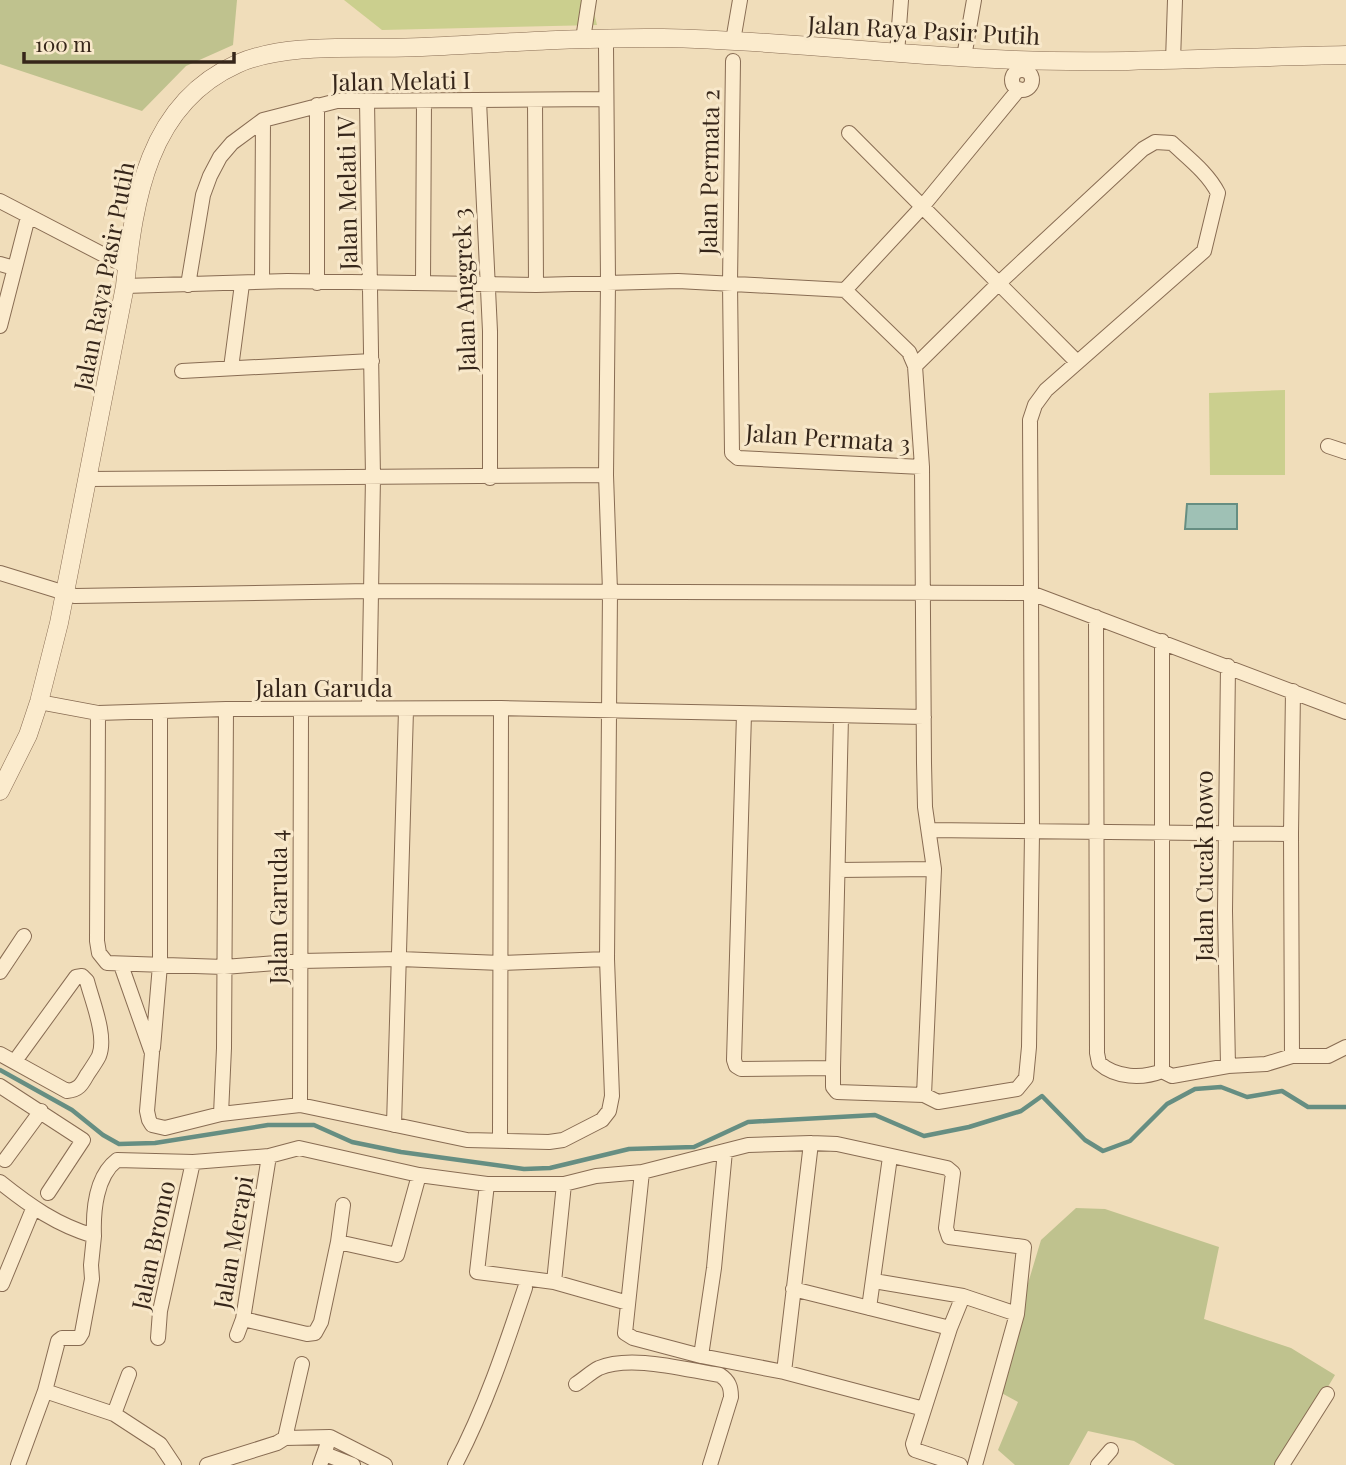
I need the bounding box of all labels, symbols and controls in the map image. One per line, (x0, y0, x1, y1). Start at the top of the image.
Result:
street label: Jalan Raya Pasir Putih (806, 7, 1041, 51)
scale bar (24, 21, 234, 65)
text: 100 m (35, 29, 92, 57)
street label: Jalan Melati I (330, 63, 471, 97)
street label: Jalan Permata 2 (691, 89, 725, 256)
street label: Jalan Melati IV (329, 115, 363, 272)
street label: Jalan Raya Pasir Putih (65, 159, 141, 394)
street label: Jalan Anggrek 3 (444, 207, 482, 374)
street label: Jalan Permata 3 (743, 415, 912, 459)
street label: Jalan Garuda (254, 671, 393, 703)
street label: Jalan Cucak Rowo (1187, 770, 1219, 963)
street label: Jalan Garuda 4 (261, 830, 293, 985)
street label: Jalan Merapi (204, 1173, 259, 1312)
street label: Jalan Bromo (123, 1178, 181, 1313)

